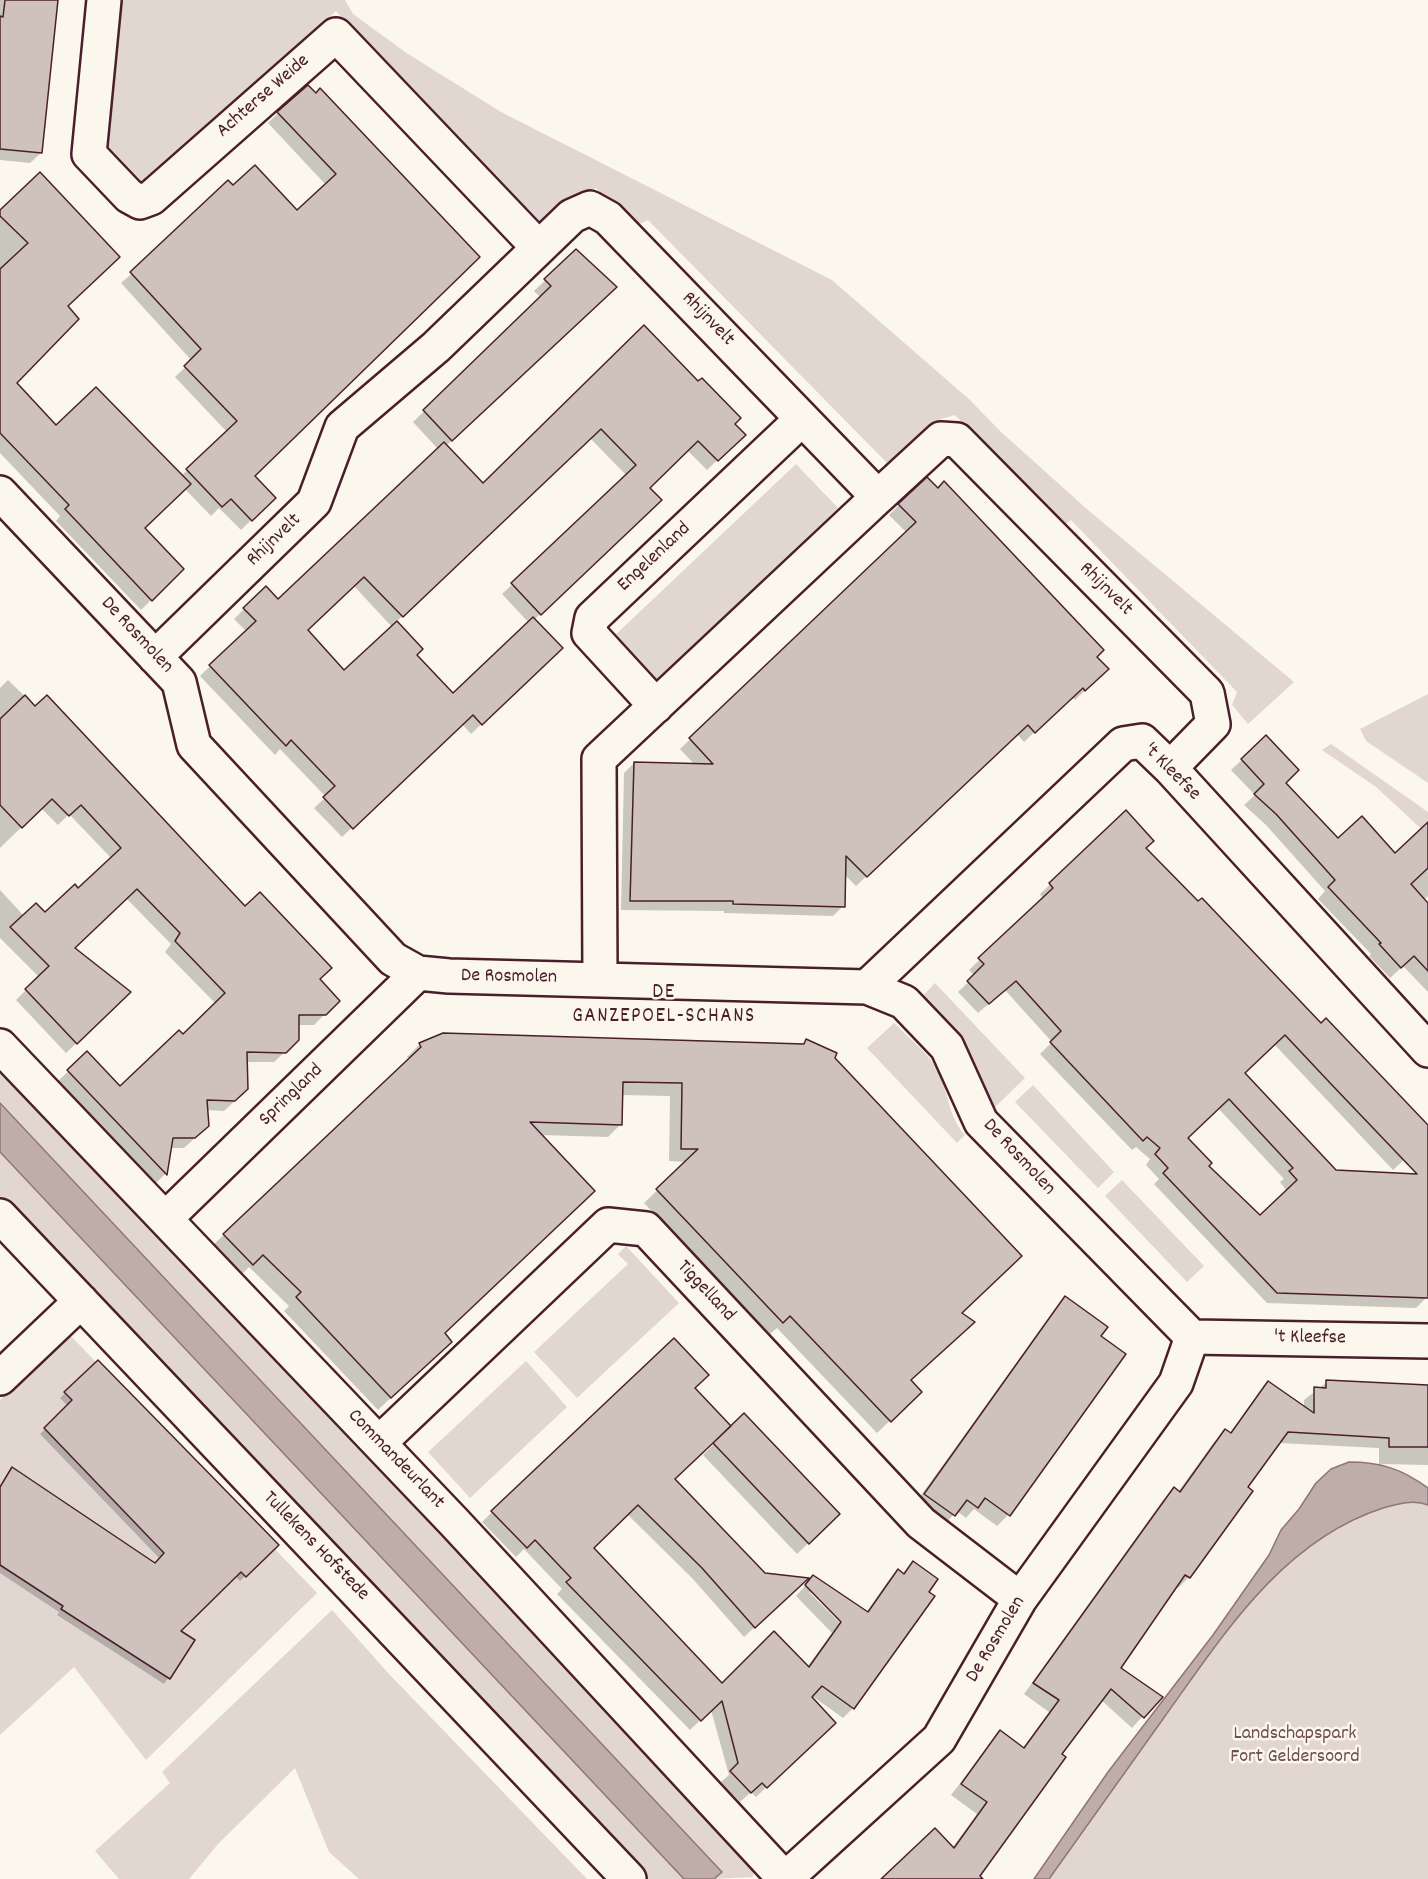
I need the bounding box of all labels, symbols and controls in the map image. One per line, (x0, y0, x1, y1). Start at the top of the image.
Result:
street label: Achterse Weide (212, 50, 316, 144)
street label: Rhijnvelt (675, 288, 739, 352)
street label: Rhijnvelt (243, 509, 307, 573)
street label: Engelenland (613, 518, 697, 598)
street label: Rhijnvelt (1073, 558, 1137, 622)
street label: De Rosmolen (94, 593, 178, 679)
street label: 't Kleefse (1137, 739, 1205, 807)
street label: De Rosmolen (461, 965, 557, 991)
district label: DE GANZEPOEL-SCHANS (572, 981, 756, 1031)
street label: Springland (255, 1060, 329, 1132)
street label: De Rosmolen (976, 1115, 1060, 1201)
street label: Tiggelland (670, 1256, 740, 1328)
street label: 't Kleefse (1274, 1326, 1346, 1352)
street label: Commandeurlant (341, 1405, 449, 1515)
street label: Tullekens Hofstede (257, 1487, 373, 1607)
street label: De Rosmolen (962, 1593, 1032, 1687)
park label: Landschapspark Fort Geldersoord (1230, 1723, 1360, 1770)

